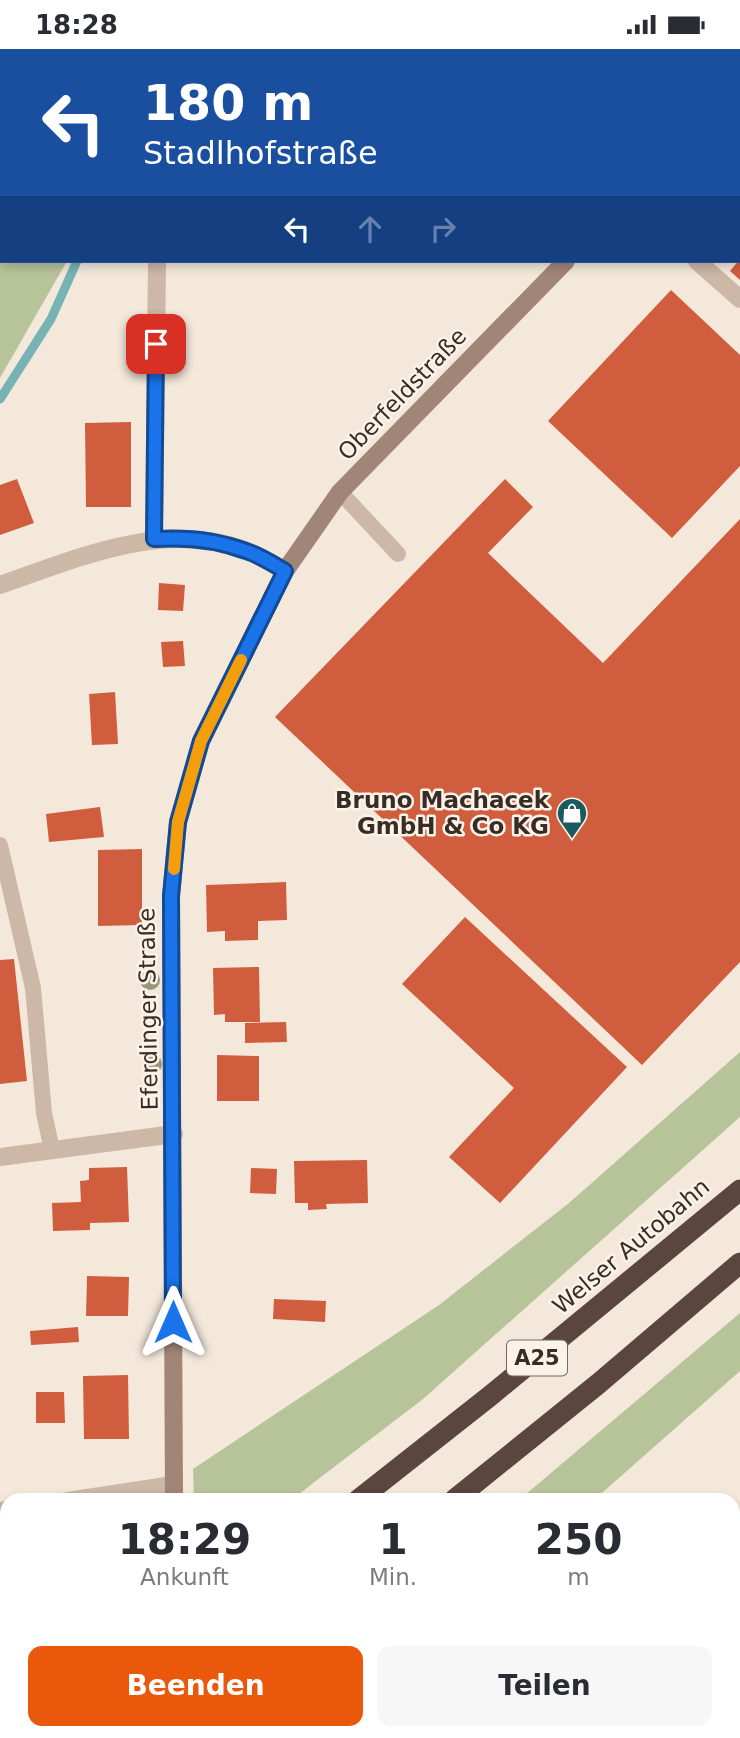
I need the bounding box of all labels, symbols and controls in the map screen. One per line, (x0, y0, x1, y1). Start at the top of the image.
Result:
text: 18:28 (35, 10, 118, 40)
text: 180 m (143, 75, 313, 132)
icon: left (28, 77, 119, 168)
text: Stadlhofstraße (143, 134, 378, 172)
icon: left (278, 210, 316, 248)
icon: ahead (351, 210, 389, 248)
icon: right (424, 210, 462, 248)
pin (126, 314, 186, 374)
street label: Oberfeldstraße (333, 323, 471, 465)
icon: arrive (137, 325, 175, 363)
place label: Bruno Machacek GmbH & Co KG (335, 787, 550, 839)
shop icon: Bruno Machacek GmbH & Co KG (555, 796, 589, 840)
street label: Eferdinger Straße (133, 907, 163, 1111)
street label: Welser Autobahn (548, 1173, 714, 1319)
position arrow (136, 1285, 210, 1359)
road number: A25 (507, 1341, 567, 1375)
text: 18:29 (118, 1515, 251, 1564)
text: 1 (378, 1515, 408, 1564)
text: 250 (535, 1515, 622, 1564)
text: Ankunft (140, 1564, 229, 1590)
text: Min. (369, 1564, 417, 1590)
text: m (567, 1564, 590, 1590)
button: Beenden (28, 1646, 363, 1726)
button: Teilen (377, 1646, 712, 1726)

